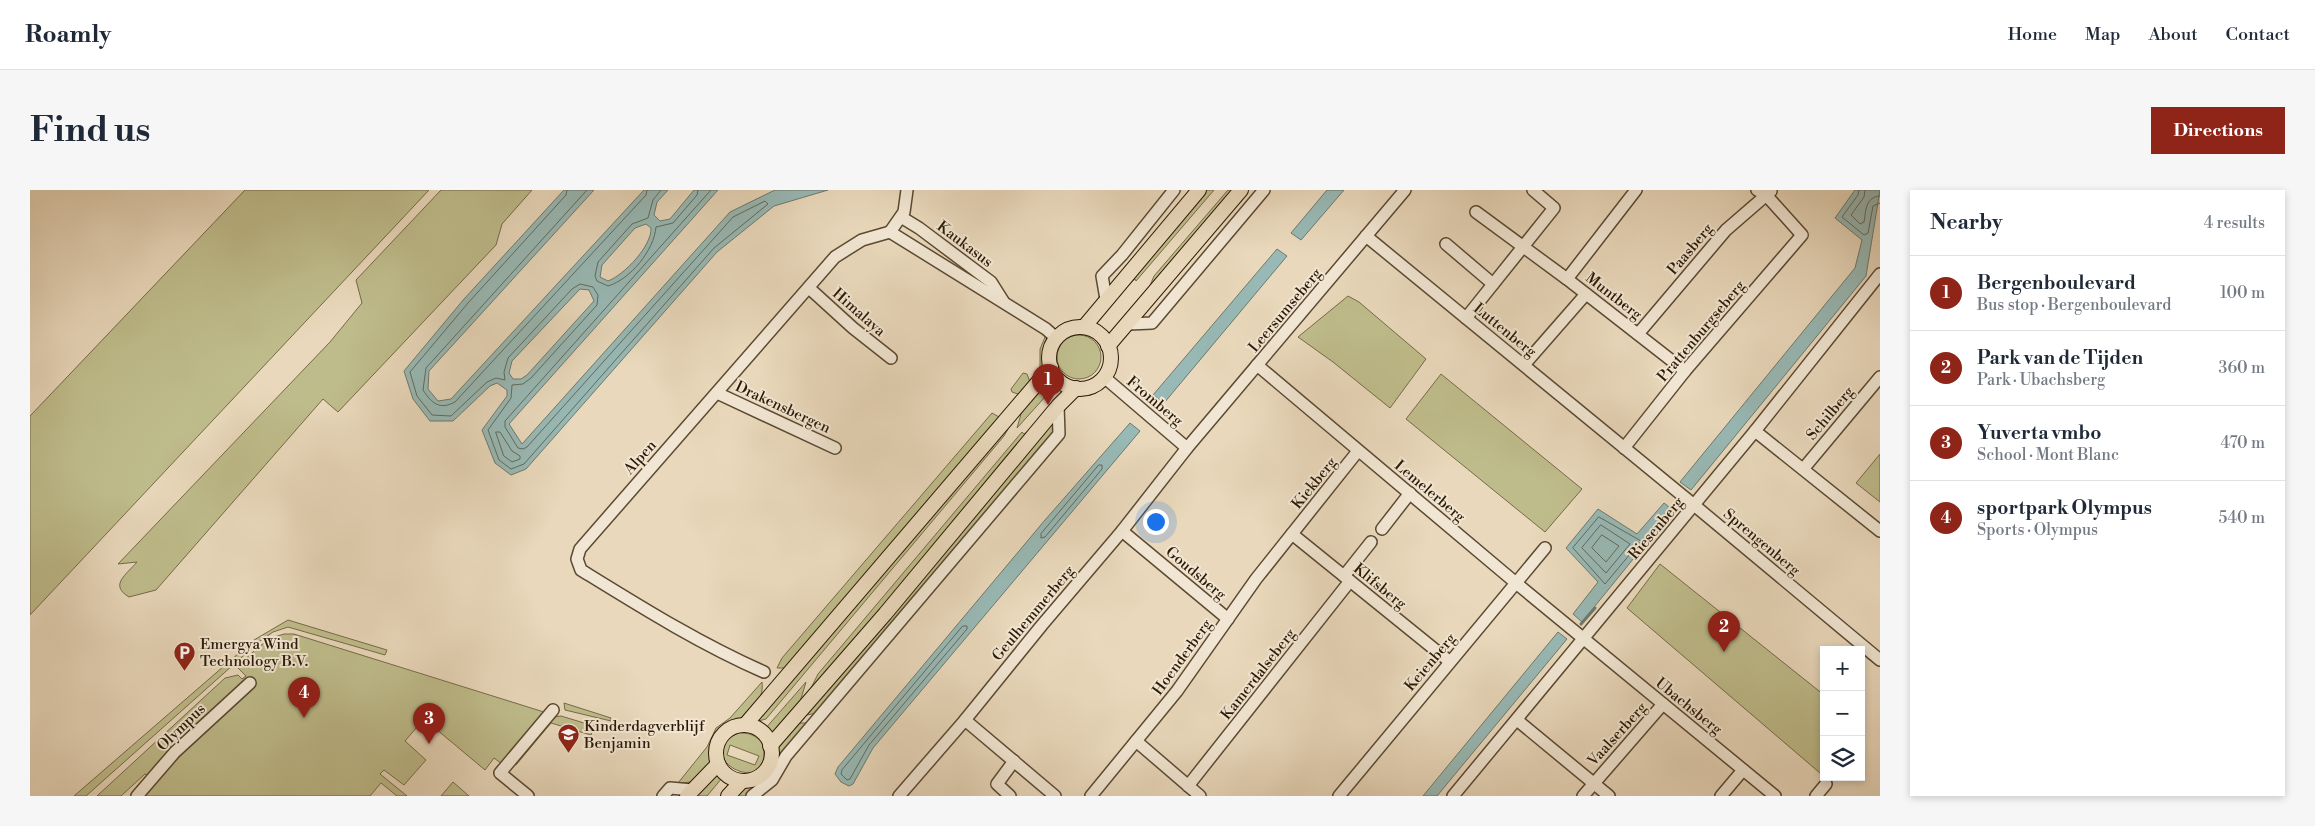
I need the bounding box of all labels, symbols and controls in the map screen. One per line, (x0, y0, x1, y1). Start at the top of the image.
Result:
text: Roamly (25, 20, 111, 50)
text: Home (2008, 23, 2057, 46)
text: Map (2085, 23, 2121, 46)
text: About (2149, 23, 2198, 46)
text: Contact (2226, 23, 2290, 46)
button: Directions (2151, 107, 2285, 154)
text: Find us (30, 109, 150, 152)
text: Nearby (1930, 210, 2003, 236)
text: 4 results (2204, 213, 2265, 233)
street label: Kaukasus (933, 217, 996, 272)
street label: Paasberg (1663, 219, 1718, 279)
street label: Leersumseberg (1245, 264, 1326, 356)
street label: Muntberg (1582, 268, 1646, 324)
text: Bergenboulevard (1977, 271, 2136, 295)
street label: Prattenburgseberg (1653, 276, 1750, 386)
text: 1 (1942, 283, 1950, 303)
text: 100 m (2220, 283, 2265, 303)
street label: Himalaya (828, 284, 890, 341)
text: Bus stop · Bergenboulevard (1977, 295, 2171, 315)
street label: Luttenberg (1469, 299, 1540, 362)
text: Park van de Tijden (1977, 346, 2143, 370)
text: 2 (1941, 358, 1951, 378)
text: 360 m (2219, 358, 2265, 378)
pin: 1 (1032, 364, 1064, 405)
text: Park · Ubachsberg (1977, 370, 2105, 390)
street label: Fromberg (1123, 372, 1187, 431)
street label: Drakensbergen (732, 377, 834, 438)
street label: Schilberg (1802, 382, 1859, 444)
text: Yuverta vmbo (1977, 421, 2101, 445)
text: 3 (1941, 433, 1951, 453)
text: 470 m (2221, 433, 2265, 453)
street label: Alpen (619, 436, 661, 479)
text: School · Mont Blanc (1977, 445, 2119, 465)
street label: Kiekberg (1288, 453, 1341, 513)
street label: Lemelerberg (1390, 456, 1469, 527)
street label: Riesenberg (1625, 493, 1688, 564)
text: sportpark Olympus (1977, 496, 2152, 520)
street label: Sprengenberg (1719, 505, 1804, 580)
text: 4 (1941, 508, 1951, 528)
text: 540 m (2218, 508, 2265, 528)
your location (1143, 509, 1169, 535)
text: Sports · Olympus (1977, 520, 2098, 540)
street label: Goudsberg (1161, 543, 1230, 604)
street label: Klifsberg (1349, 559, 1410, 614)
street label: Geulhemmerberg (988, 562, 1079, 665)
pin: 2 (1708, 611, 1740, 652)
street label: Hoenderberg (1148, 615, 1217, 699)
street label: Kamerdalseberg (1217, 624, 1300, 724)
street label: Keienberg (1401, 629, 1460, 695)
place label: Emergya Wind Technology B.V. (200, 635, 308, 671)
parking icon: Emergya Wind Technology B.V. (172, 641, 196, 672)
map controls (1820, 646, 1865, 781)
button: + (1820, 646, 1865, 691)
street label: Ubachsberg (1651, 674, 1726, 739)
pin: 4 (288, 677, 320, 718)
button: − (1820, 691, 1865, 736)
street label: Vaalserberg (1583, 698, 1651, 771)
street label: Olympus (153, 700, 210, 755)
pin: 3 (413, 703, 445, 744)
place label: Kinderdagverblijf Benjamin (583, 717, 705, 753)
school or university icon: Kinderdagverblijf Benjamin (556, 723, 580, 754)
button: layers (1820, 736, 1865, 781)

